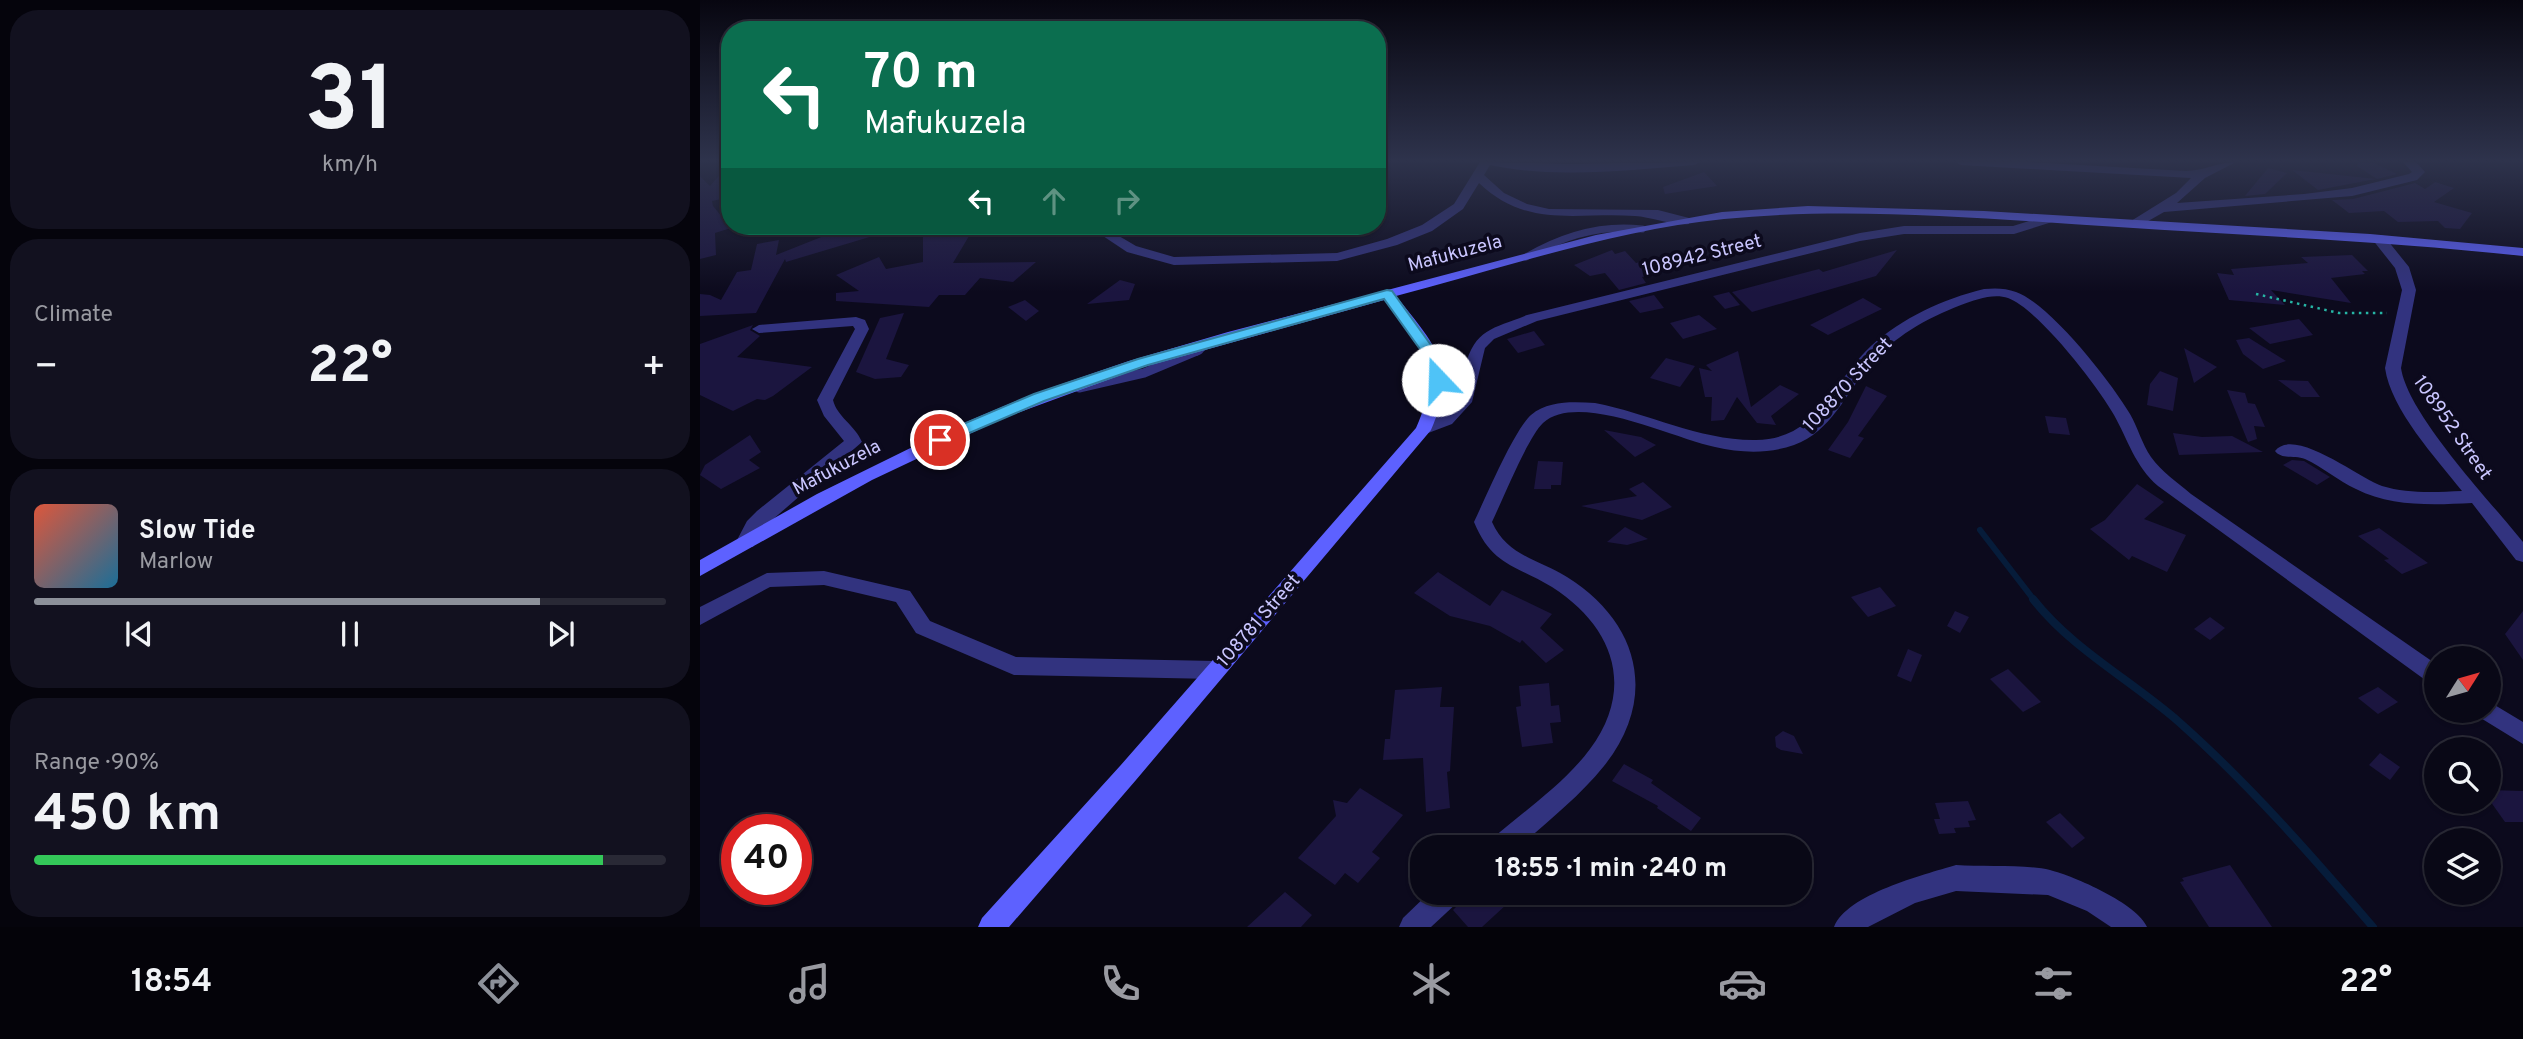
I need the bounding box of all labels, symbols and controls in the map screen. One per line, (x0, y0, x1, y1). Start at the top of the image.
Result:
text: 70 m (864, 44, 978, 106)
text: 31 (305, 48, 395, 163)
icon: left (749, 49, 840, 140)
text: Mafukuzela (864, 105, 1026, 145)
text: km/h (322, 151, 378, 180)
icon: left (962, 182, 1000, 220)
icon: ahead (1035, 182, 1073, 220)
icon: right (1108, 182, 1146, 220)
street label: Mafukuzela (1405, 230, 1505, 278)
street label: 108942 Street (1640, 230, 1764, 282)
text: Climate (34, 301, 113, 330)
street label: 108870 Street (1798, 333, 1898, 437)
text: 22° (307, 335, 393, 401)
position arrow (1401, 343, 1475, 417)
text: − (34, 344, 59, 393)
text: + (641, 344, 666, 393)
street label: 108952 Street (2407, 371, 2497, 485)
pin (910, 410, 970, 470)
icon: arrive (921, 421, 959, 459)
street label: Mafukuzela (789, 435, 885, 501)
text: Slow Tide (139, 515, 256, 548)
text: Marlow (139, 548, 213, 577)
street label: 108781 Street (1212, 570, 1306, 672)
icon: previous (120, 615, 158, 653)
icon: pause (331, 615, 369, 653)
icon: next (542, 615, 580, 653)
north arrow (2424, 646, 2501, 723)
map controls (2424, 646, 2501, 905)
button: search (2424, 737, 2501, 814)
text: Range · 90% (34, 749, 159, 778)
text: 450 km (34, 783, 221, 849)
speed limit sign: 40 (721, 814, 812, 905)
button: layers (2424, 828, 2501, 905)
text: 18:55 · 1 min · 240 m (1495, 853, 1727, 886)
icon: directions (474, 959, 523, 1008)
icon: music (785, 959, 834, 1008)
icon: phone (1096, 959, 1145, 1008)
icon: climate (1407, 959, 1456, 1008)
icon: car (1718, 959, 1767, 1008)
icon: filters (2029, 959, 2078, 1008)
text: 18:54 (131, 963, 212, 1003)
text: 22° (2340, 963, 2392, 1003)

